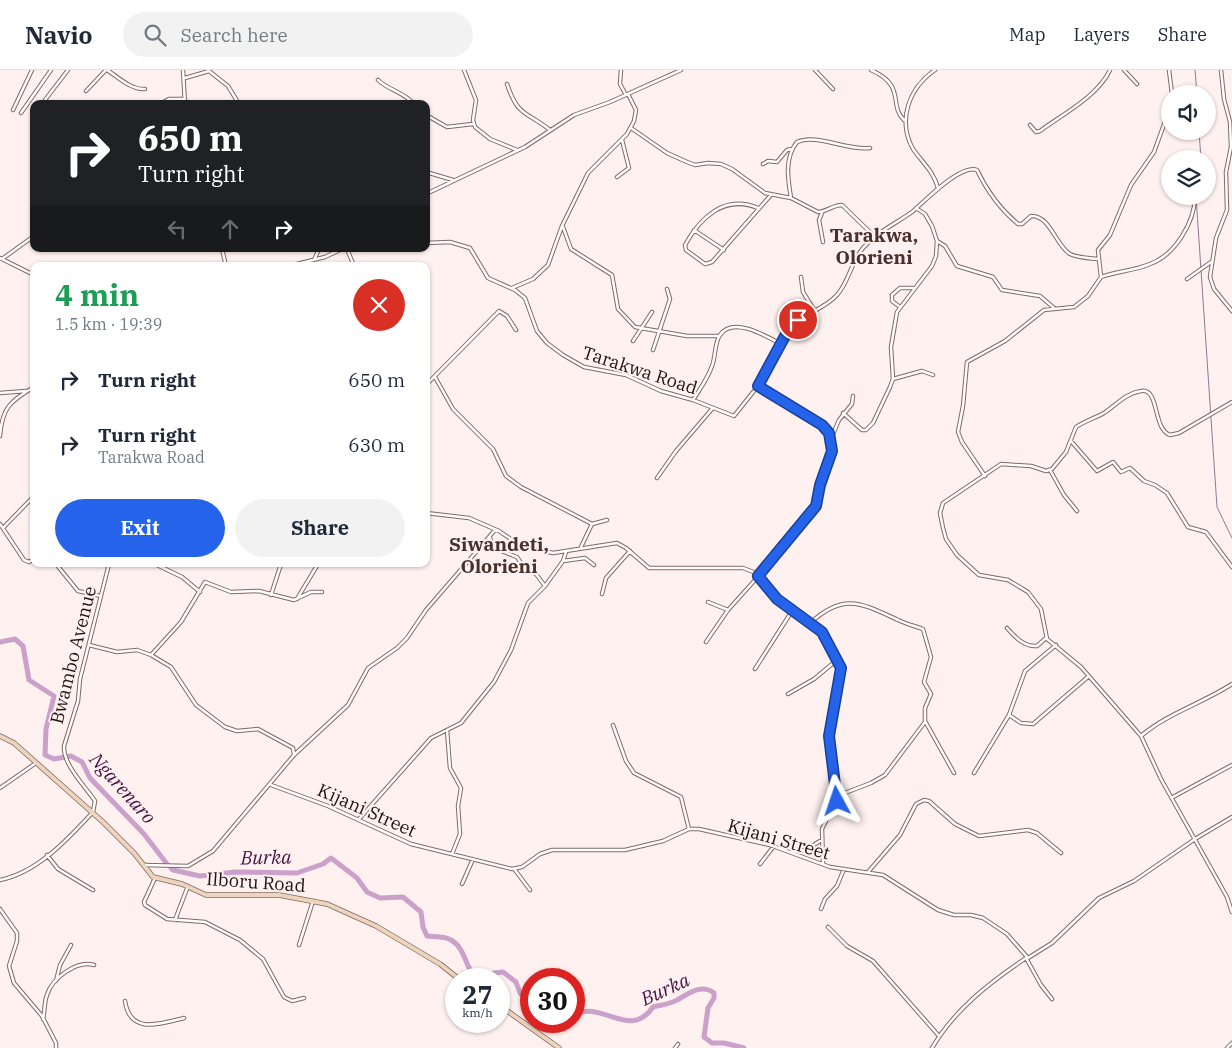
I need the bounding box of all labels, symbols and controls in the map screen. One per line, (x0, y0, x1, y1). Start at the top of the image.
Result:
search box (123, 12, 473, 57)
text: Navio (25, 19, 93, 51)
icon: search (141, 21, 169, 49)
text: Search here (181, 23, 288, 47)
text: Map (1009, 23, 1046, 46)
text: Layers (1074, 23, 1130, 46)
text: Share (1158, 23, 1207, 46)
map controls (1161, 85, 1216, 205)
button: sound (1161, 85, 1216, 140)
text: 650 m (138, 115, 243, 161)
icon: right (55, 120, 120, 185)
button: layers (1161, 150, 1216, 205)
text: Turn right (138, 159, 245, 188)
icon: left (163, 215, 191, 243)
icon: ahead (216, 215, 244, 243)
icon: right (269, 215, 297, 243)
district label: Tarakwa, Olorieni (830, 223, 918, 269)
text: 4 min (55, 275, 139, 314)
button: close (353, 279, 405, 331)
pin (777, 299, 819, 341)
icon: arrive (784, 306, 812, 334)
text: 1.5 km · 19:39 (55, 314, 162, 334)
street label: Tarakwa Road (579, 341, 701, 399)
icon: right (55, 366, 83, 394)
text: Turn right (98, 368, 196, 392)
text: 650 m (348, 368, 405, 392)
text: Turn right (98, 423, 196, 447)
icon: right (55, 431, 83, 459)
text: 630 m (348, 433, 405, 457)
text: Tarakwa Road (98, 447, 205, 467)
button: Exit (55, 499, 225, 557)
button: Share (235, 499, 405, 557)
district label: Siwandeti, Olorieni (449, 532, 549, 578)
street label: Bwambo Avenue (45, 584, 101, 726)
water label: Ngarenaro (84, 747, 161, 829)
position arrow (810, 774, 862, 826)
street label: Kijani Street (314, 778, 420, 842)
street label: Kijani Street (725, 813, 833, 865)
water label: Burka (239, 845, 292, 869)
street label: Ilboru Road (206, 867, 306, 897)
water label: Burka (636, 967, 694, 1011)
speed limit sign: 30 (520, 968, 585, 1033)
text: 27 (462, 978, 493, 1011)
text: km/h (462, 1005, 493, 1020)

